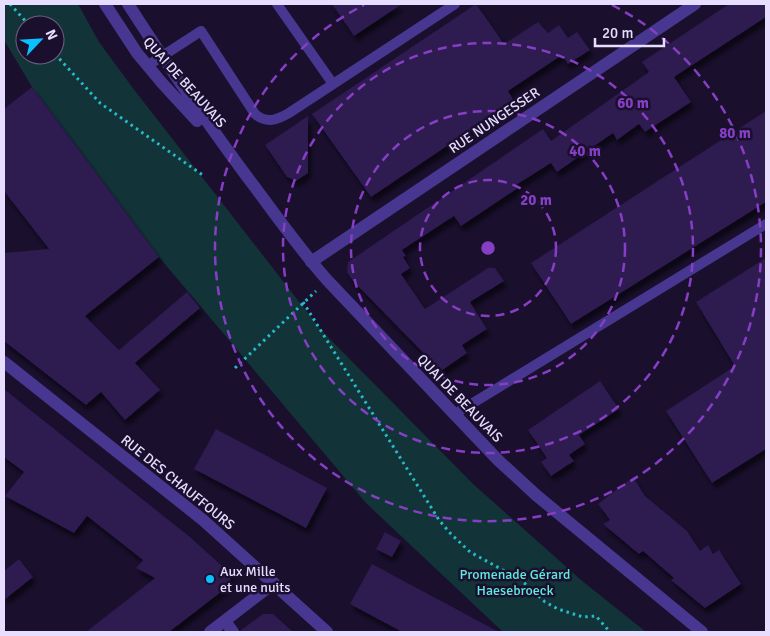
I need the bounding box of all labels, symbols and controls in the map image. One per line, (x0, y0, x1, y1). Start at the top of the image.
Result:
north arrow (15, 15, 65, 65)
scale bar (595, 15, 664, 47)
text: 20 m (602, 24, 633, 42)
text: N (42, 27, 61, 43)
street label: QUAI DE BEAUVAIS (140, 34, 230, 131)
street label: RUE NUNGESSER (446, 84, 543, 157)
text: 60 m (617, 94, 649, 112)
text: 80 m (719, 124, 751, 142)
text: 40 m (569, 142, 601, 160)
text: 20 m (520, 191, 552, 209)
centre of rings (479, 239, 497, 257)
street label: QUAI DE BEAUVAIS (413, 351, 506, 446)
street label: RUE DES CHAUFFOURS (117, 431, 238, 534)
place label: Aux Mille et une nuits (220, 563, 290, 596)
park label: Promenade Gérard Haesebroeck (460, 566, 570, 599)
marker: Aux Mille et une nuits (204, 573, 216, 585)

